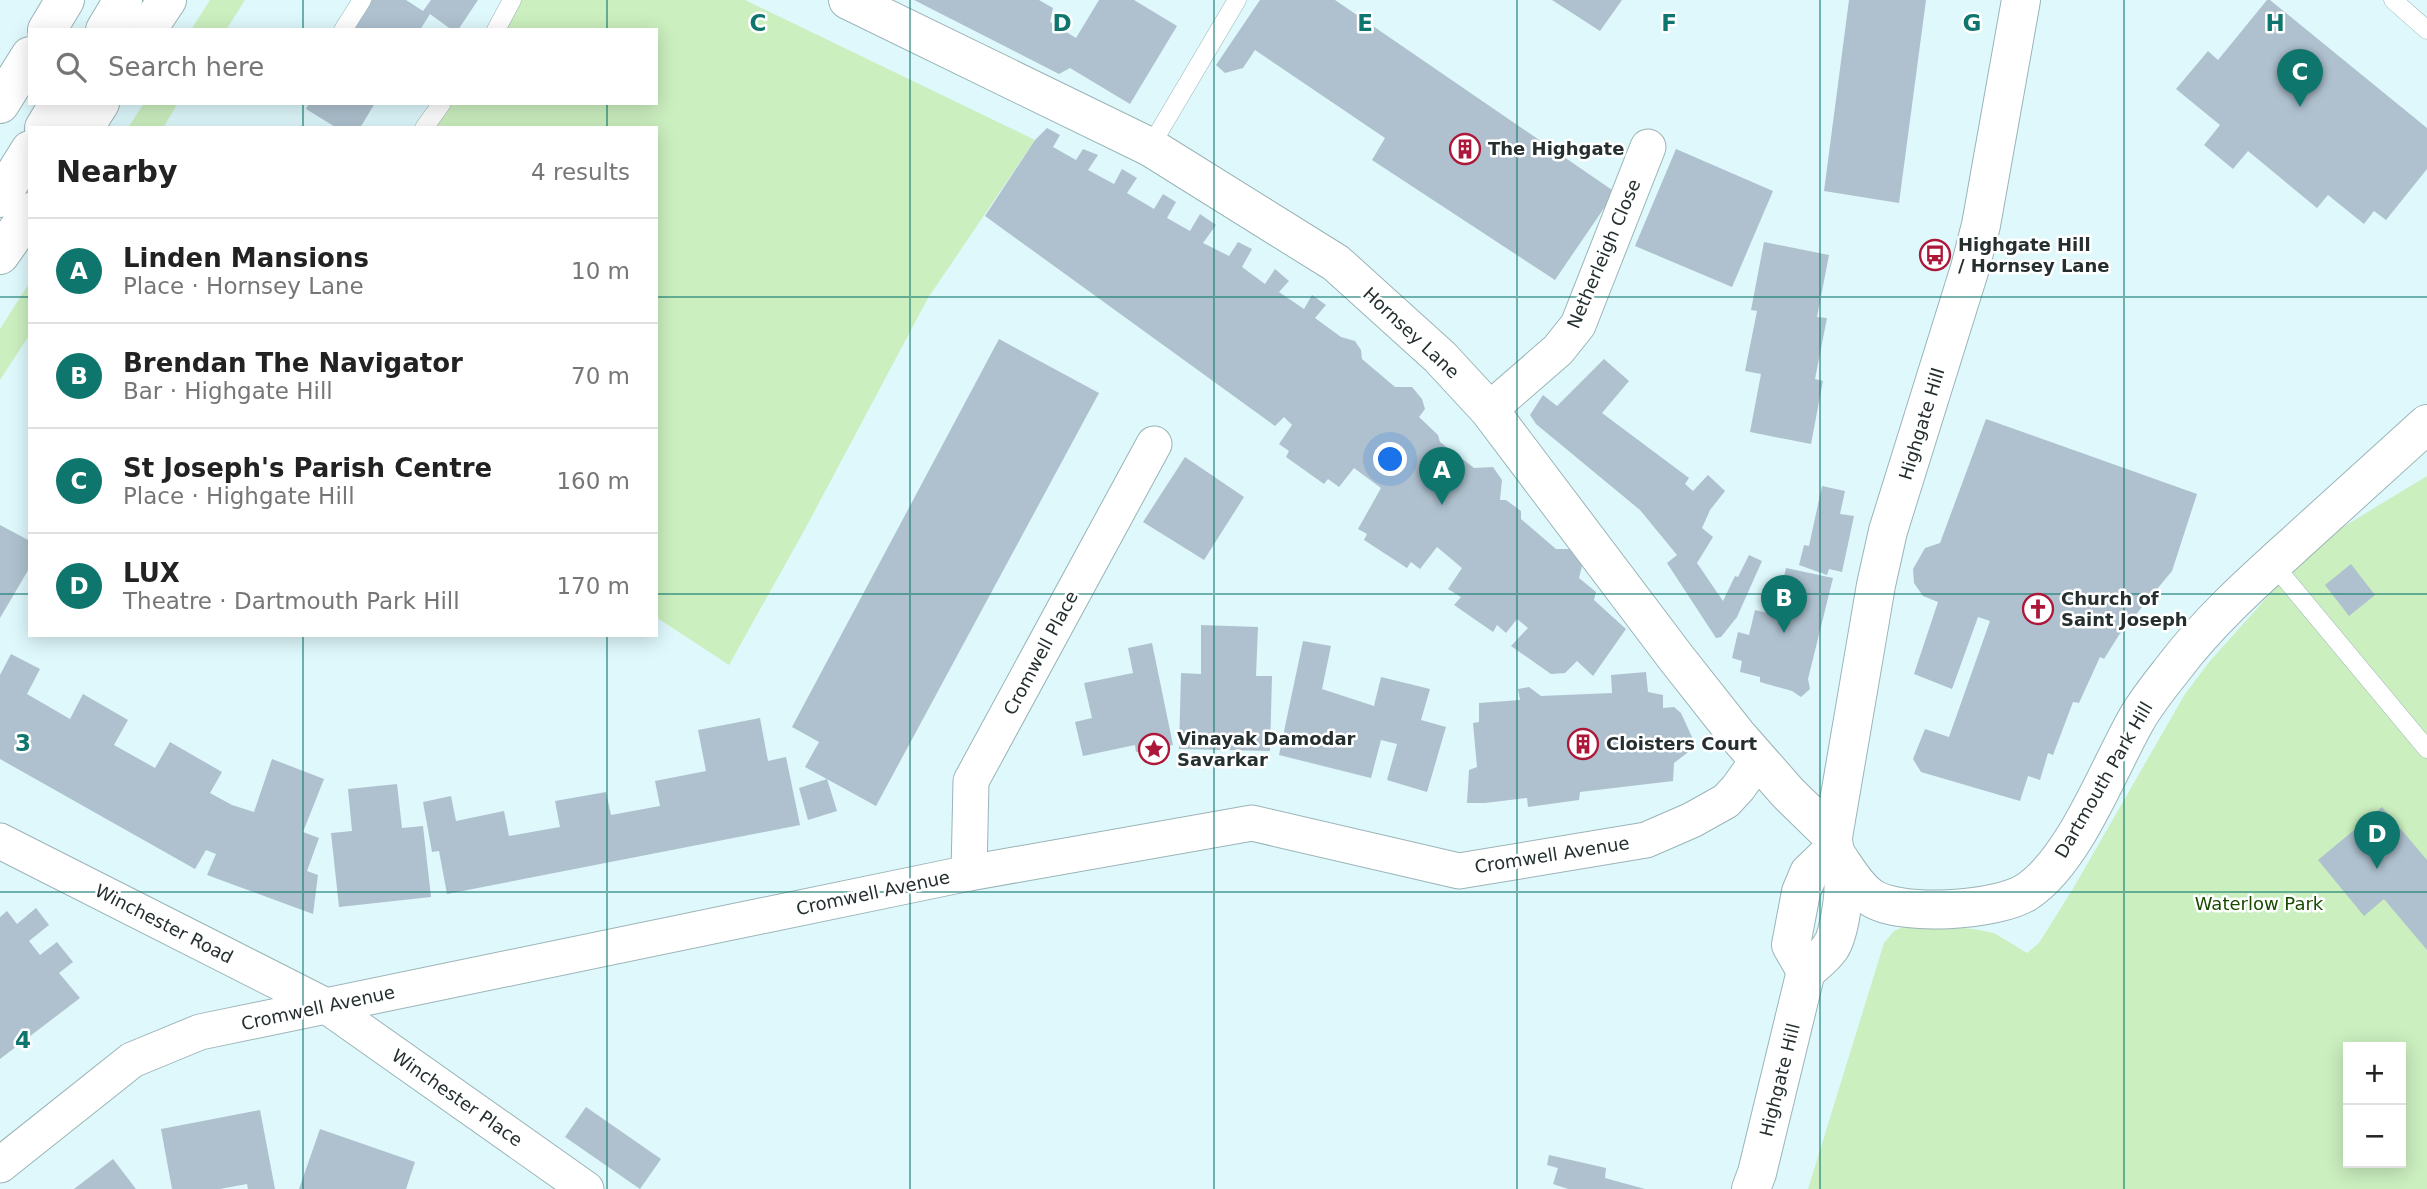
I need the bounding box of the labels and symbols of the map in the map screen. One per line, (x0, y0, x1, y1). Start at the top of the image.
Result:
text: C (750, 10, 766, 36)
text: D (1052, 10, 1072, 36)
text: E (1357, 10, 1373, 36)
text: F (1661, 10, 1677, 36)
text: G (1963, 10, 1981, 36)
text: H (2265, 10, 2285, 36)
pin: C (2277, 49, 2323, 107)
building icon: The Highgate (1448, 132, 1482, 166)
place label: The Highgate (1488, 138, 1624, 159)
street label: Netherleigh Close (1563, 176, 1644, 332)
place label: Highgate Hill / Hornsey Lane (1958, 234, 2110, 276)
bus stop icon: Highgate Hill / Hornsey Lane (1918, 238, 1952, 272)
street label: Hornsey Lane (1359, 283, 1464, 382)
street label: Highgate Hill (1894, 365, 1949, 482)
your location (1373, 442, 1407, 476)
pin: A (1419, 447, 1465, 505)
pin: B (1761, 575, 1807, 633)
street label: Cromwell Place (999, 587, 1082, 718)
place label: Church of Saint Joseph (2061, 588, 2188, 630)
church icon: Church of Saint Joseph (2021, 592, 2055, 626)
street label: Dartmouth Park Hill (2050, 698, 2157, 861)
building icon: Cloisters Court (1566, 727, 1600, 761)
place label: Vinayak Damodar Savarkar (1177, 728, 1356, 770)
text: 3 (15, 730, 31, 756)
place icon: Vinayak Damodar Savarkar (1137, 732, 1171, 766)
place label: Cloisters Court (1606, 733, 1758, 754)
pin: D (2354, 811, 2400, 869)
street label: Cromwell Avenue (1473, 832, 1631, 877)
street label: Cromwell Avenue (794, 866, 952, 919)
street label: Winchester Road (92, 880, 237, 967)
park label: Waterlow Park (2195, 893, 2324, 914)
street label: Cromwell Avenue (239, 981, 397, 1034)
street label: Highgate Hill (1755, 1021, 1804, 1139)
text: 4 (15, 1027, 31, 1053)
street label: Winchester Place (388, 1045, 527, 1151)

